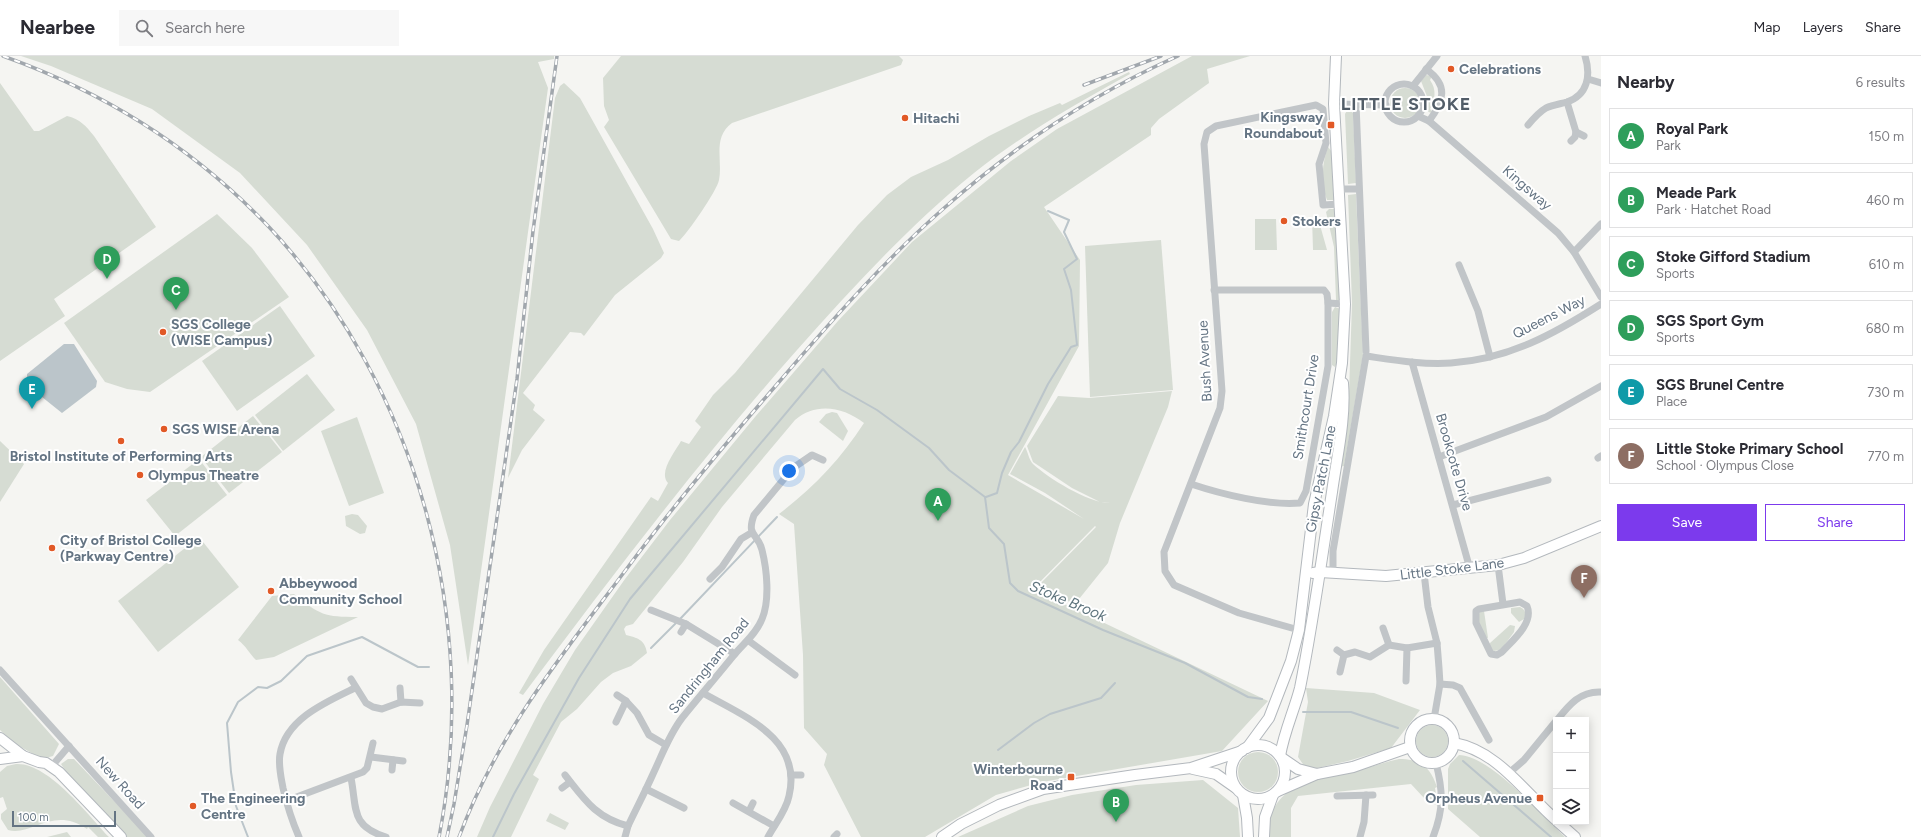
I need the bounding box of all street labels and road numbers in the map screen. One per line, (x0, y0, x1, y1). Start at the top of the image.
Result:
street label: Kingsway (1499, 162, 1556, 214)
street label: Queens Way (1510, 291, 1589, 343)
street label: Bush Avenue (1194, 320, 1216, 402)
street label: Smithcourt Drive (1289, 353, 1323, 461)
street label: Brookcote Drive (1432, 411, 1476, 513)
street label: Gipsy Patch Lane (1302, 424, 1340, 534)
street label: Little Stoke Lane (1399, 554, 1505, 584)
street label: Sandringham Road (665, 615, 753, 717)
street label: New Road (92, 753, 148, 813)

